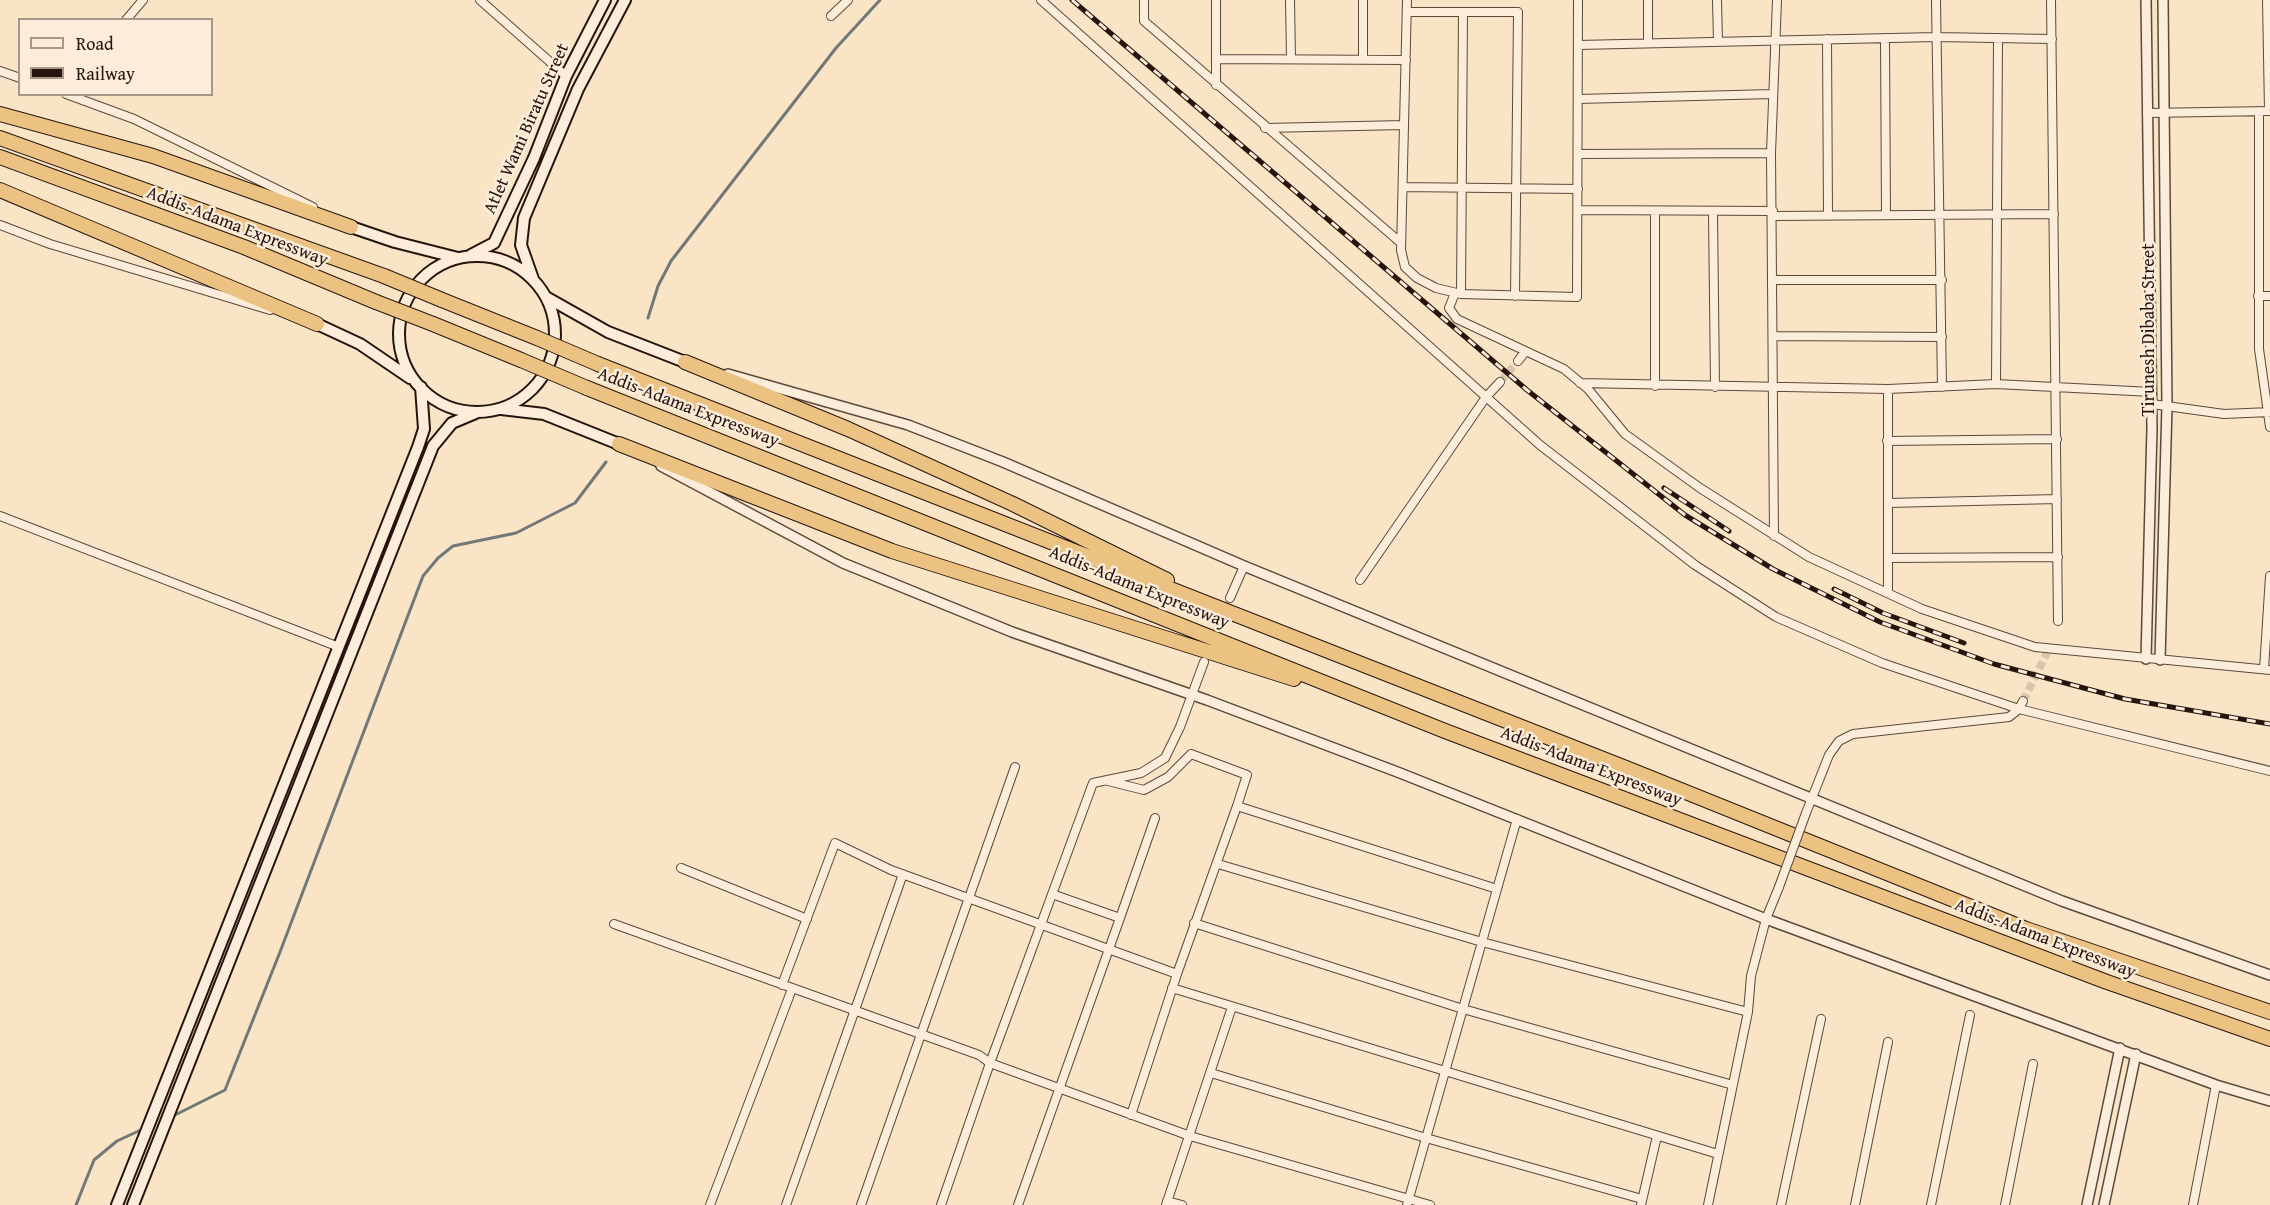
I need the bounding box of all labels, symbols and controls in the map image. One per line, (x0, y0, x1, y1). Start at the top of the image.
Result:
legend (18, 18, 213, 96)
text: Road (76, 30, 114, 57)
street label: Atlet Wami Biratu Street (480, 40, 574, 218)
text: Railway (76, 60, 135, 87)
street label: Addis-Adama Expressway (143, 182, 331, 272)
street label: Tirunesh Dibaba Street (2138, 243, 2160, 417)
street label: Addis-Adama Expressway (594, 363, 782, 453)
street label: Addis-Adama Expressway (1046, 542, 1232, 634)
street label: Addis-Adama Expressway (1497, 722, 1685, 812)
street label: Addis-Adama Expressway (1951, 894, 2139, 984)

